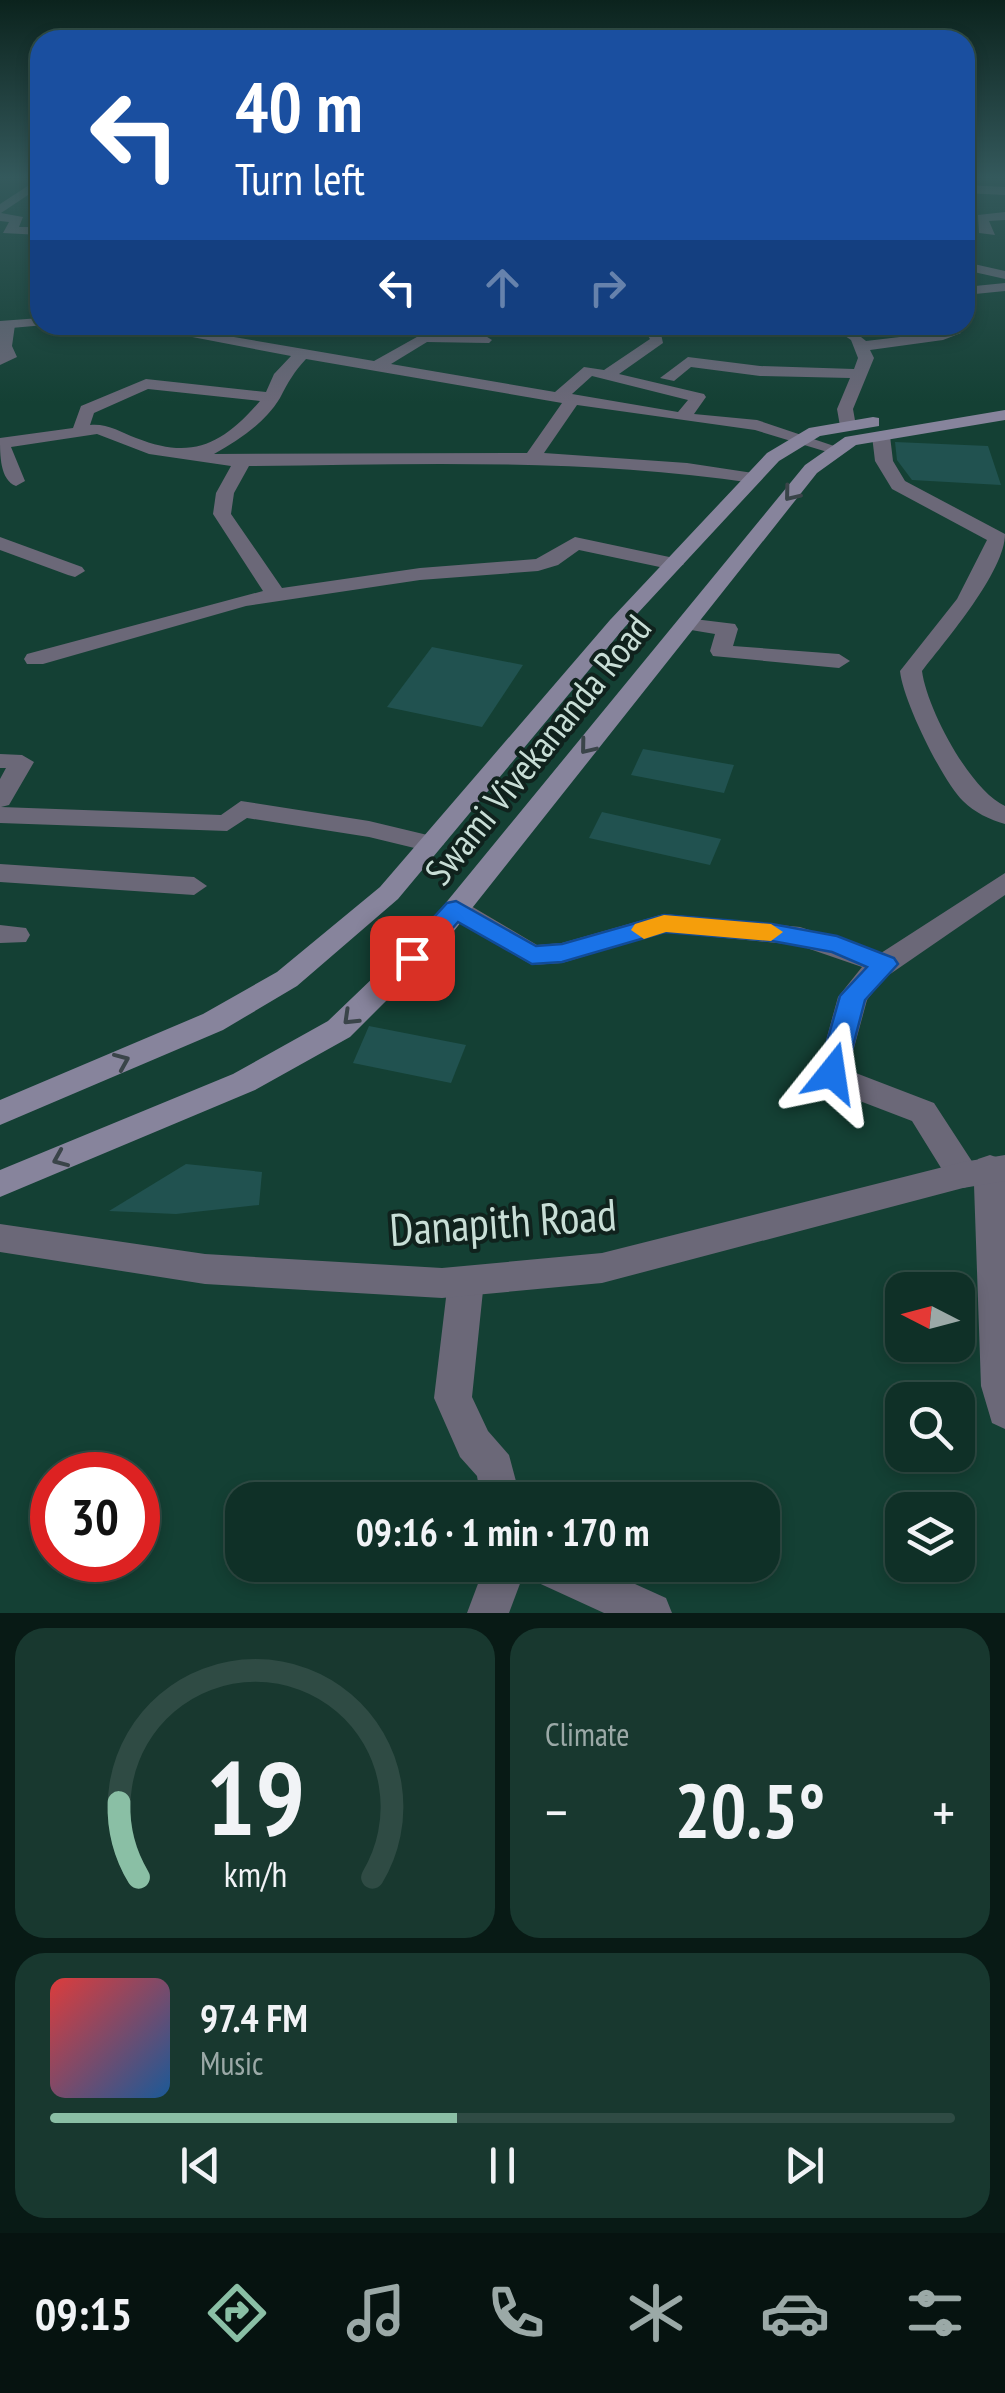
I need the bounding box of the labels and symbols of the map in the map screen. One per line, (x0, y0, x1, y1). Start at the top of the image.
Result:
one-way arrow (785, 483, 803, 501)
street label: Swami Vivekananda Road (413, 604, 661, 894)
one-way arrow (581, 735, 599, 753)
pin (370, 916, 455, 1001)
one-way arrow (344, 1006, 362, 1024)
position arrow (780, 1021, 884, 1125)
one-way arrow (112, 1053, 130, 1073)
one-way arrow (52, 1148, 69, 1168)
street label: Danapith Road (388, 1184, 618, 1258)
north arrow (885, 1272, 975, 1362)
speed limit sign: 30 (30, 1452, 160, 1582)

